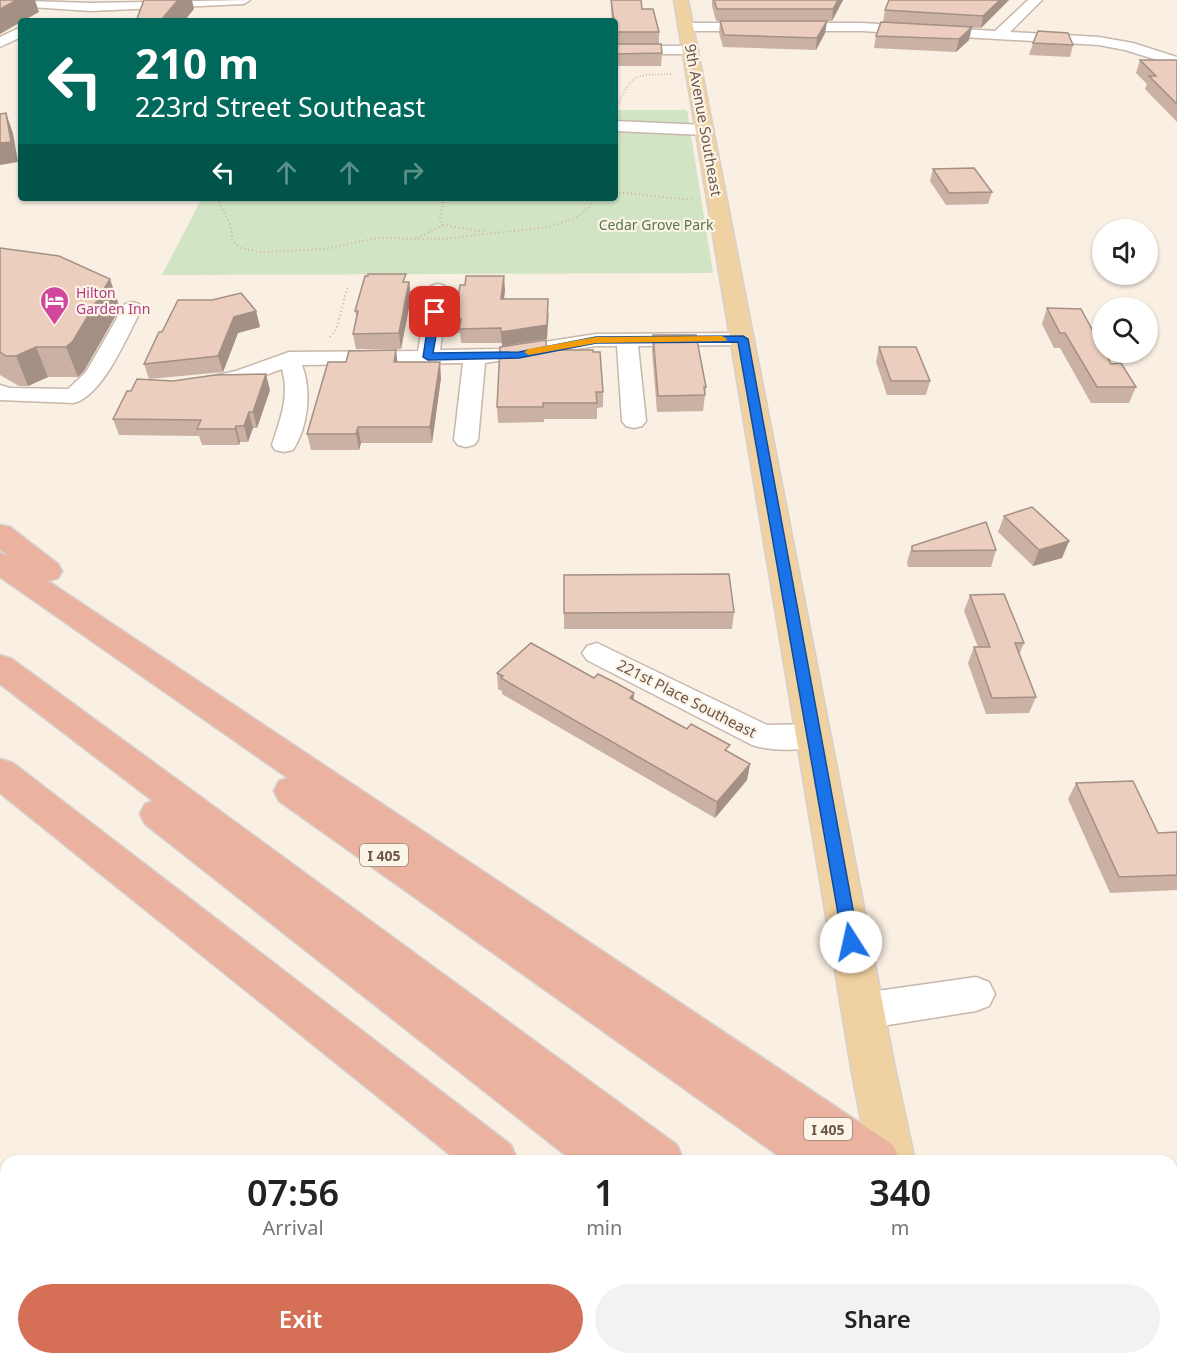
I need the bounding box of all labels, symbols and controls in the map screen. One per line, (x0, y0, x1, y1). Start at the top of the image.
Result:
text: 210 m (135, 34, 259, 91)
icon: left (36, 42, 114, 120)
street label: 9th Avenue Southeast (681, 42, 727, 198)
text: 223rd Street Southeast (135, 88, 425, 125)
icon: left (207, 156, 240, 189)
icon: ahead (270, 156, 303, 189)
icon: ahead (333, 156, 366, 189)
icon: right (396, 156, 429, 189)
park label: Cedar Grove Park (599, 215, 714, 234)
map controls (1092, 219, 1158, 363)
button: sound (1092, 219, 1158, 285)
place label: Hilton Garden Inn (76, 283, 150, 318)
hotel icon: Hilton Garden Inn (39, 284, 71, 326)
pin (409, 286, 460, 337)
icon: arrive (418, 295, 451, 328)
button: search (1092, 297, 1158, 363)
street label: 221st Place Southeast (614, 654, 761, 742)
road number: I 405 (360, 844, 408, 866)
position arrow (819, 910, 883, 974)
road number: I 405 (804, 1118, 852, 1140)
text: 07:56 (247, 1168, 339, 1217)
text: 1 (594, 1168, 615, 1217)
text: 340 (869, 1168, 931, 1217)
text: Arrival (263, 1214, 324, 1241)
text: min (586, 1214, 622, 1241)
text: m (891, 1214, 910, 1241)
button: Exit (18, 1284, 583, 1353)
button: Share (595, 1284, 1160, 1353)

